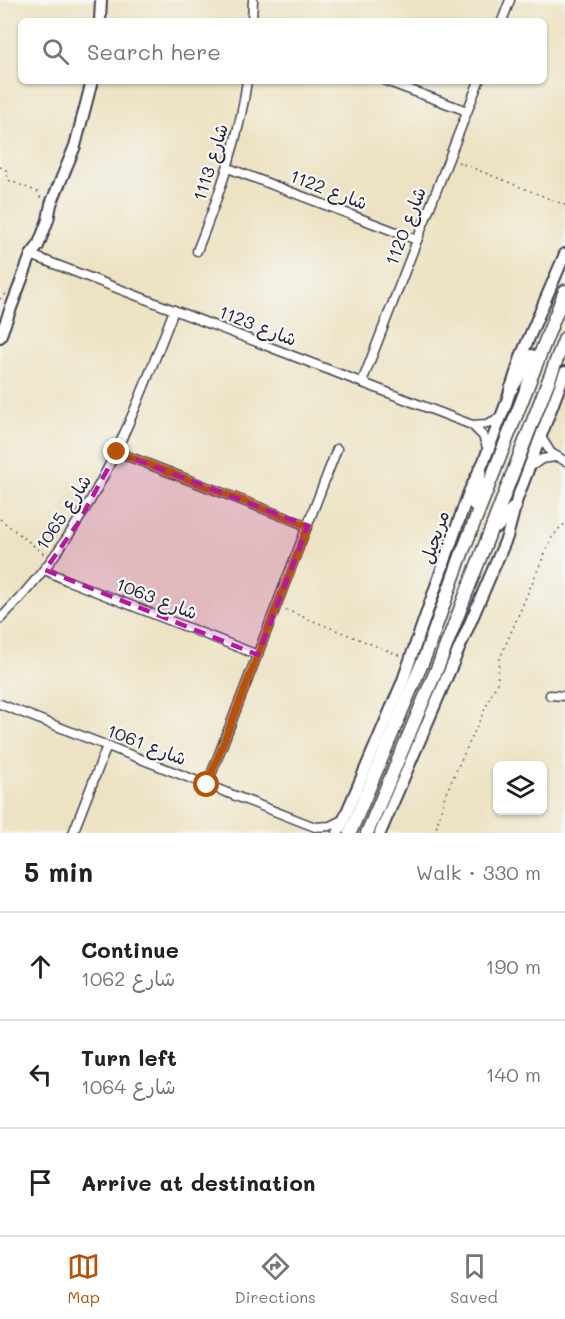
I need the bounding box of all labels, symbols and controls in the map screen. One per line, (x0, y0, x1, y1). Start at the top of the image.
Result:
search box (18, 18, 547, 84)
icon: search (39, 35, 72, 68)
text: Search here (87, 37, 221, 66)
street label: شارع 1113 (187, 121, 234, 204)
street label: شارع 1122 (287, 163, 371, 216)
street label: شارع 1120 (379, 183, 432, 269)
street label: شارع 1123 (215, 299, 300, 352)
route end (103, 438, 129, 464)
street label: شارع 1065 (30, 470, 97, 555)
street label: مريجيل (414, 507, 454, 567)
street label: شارع 1063 (113, 572, 201, 625)
street label: شارع 1061 (104, 718, 190, 771)
map controls (493, 761, 547, 815)
button: layers (493, 761, 547, 815)
route start (193, 771, 219, 797)
text: 5 min (24, 855, 93, 889)
text: Walk · 330 m (416, 859, 541, 885)
text: Continue (81, 935, 179, 964)
icon: ahead (24, 950, 57, 983)
text: 190 m (486, 953, 541, 979)
text: شارع 1062 (81, 965, 175, 991)
text: Turn left (81, 1043, 177, 1072)
icon: left (24, 1058, 57, 1091)
text: 140 m (486, 1061, 541, 1087)
text: شارع 1064 (81, 1073, 176, 1099)
icon: arrive (24, 1166, 57, 1199)
text: Arrive at destination (81, 1168, 316, 1197)
tab: Map (67, 1250, 100, 1307)
tab: Directions (235, 1250, 316, 1307)
tab: Saved (450, 1250, 498, 1307)

